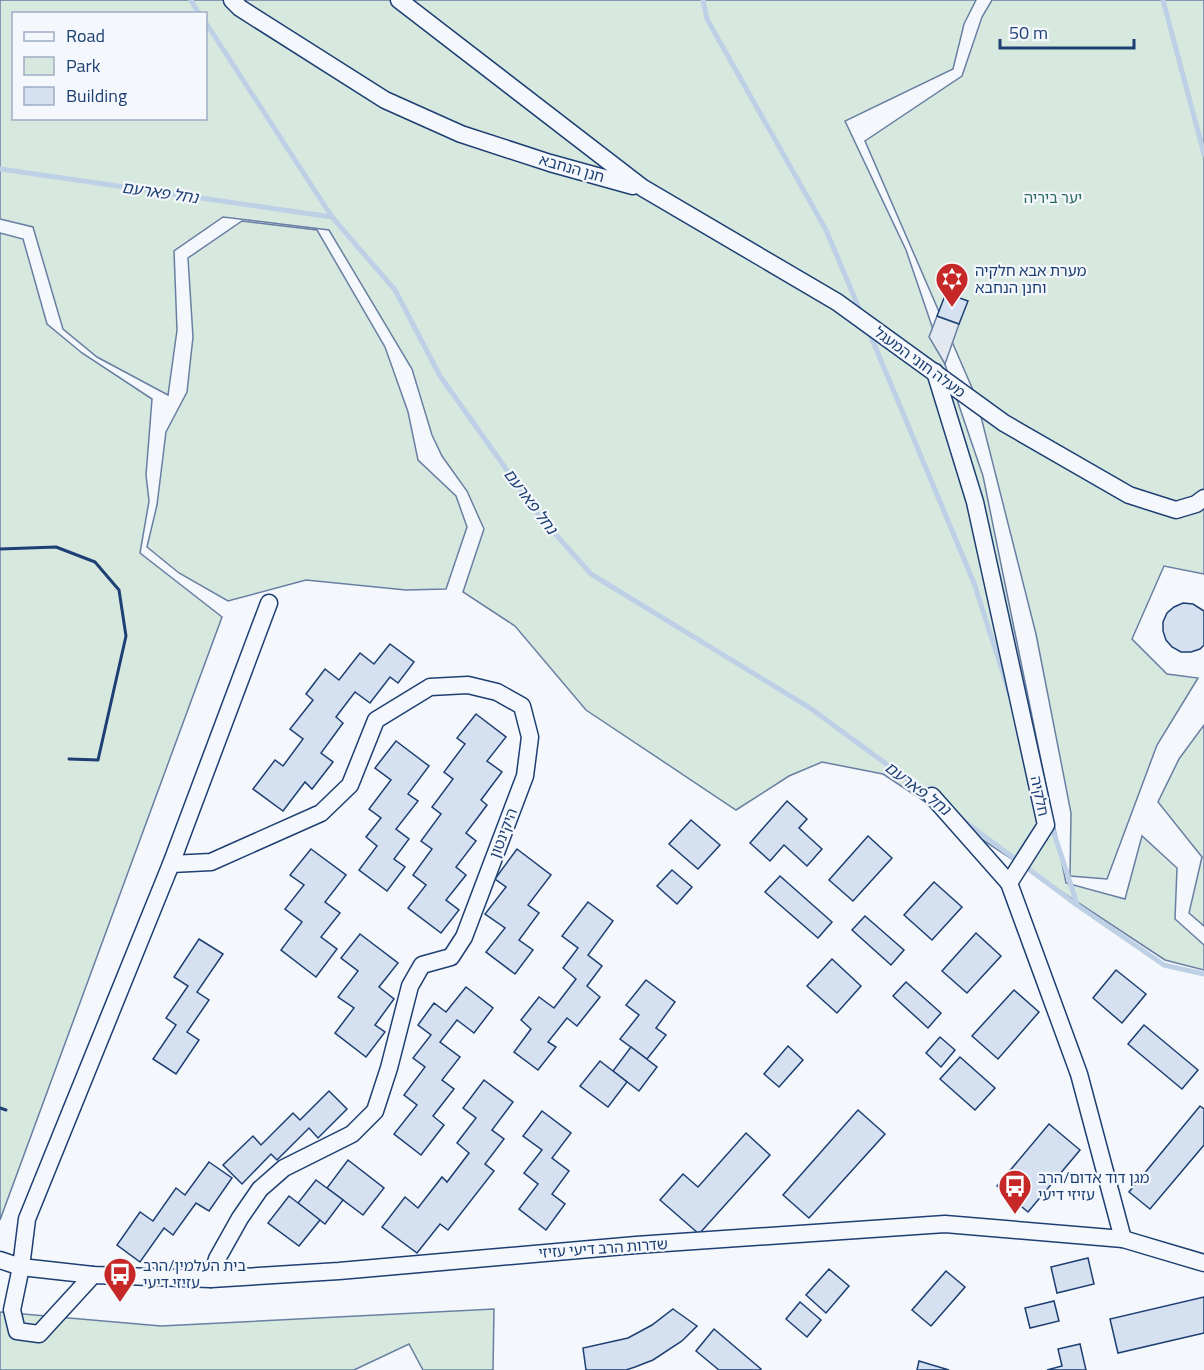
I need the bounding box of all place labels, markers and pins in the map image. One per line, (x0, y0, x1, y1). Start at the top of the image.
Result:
place label: מערת אבא חלקיה וחנן הנחבא (975, 259, 1087, 299)
synagogue icon: מערת אבא חלקיה וחנן הנחבא (934, 261, 970, 308)
place label: מגן דוד אדום/הרב עזיזי דיעי (1038, 1166, 1150, 1206)
bus stop icon: מגן דוד אדום/הרב עזיזי דיעי (997, 1168, 1033, 1215)
place label: בית העלמין/הרב עזיזי דיעי (143, 1254, 247, 1294)
bus stop icon: בית העלמין/הרב עזיזי דיעי (102, 1256, 138, 1303)

